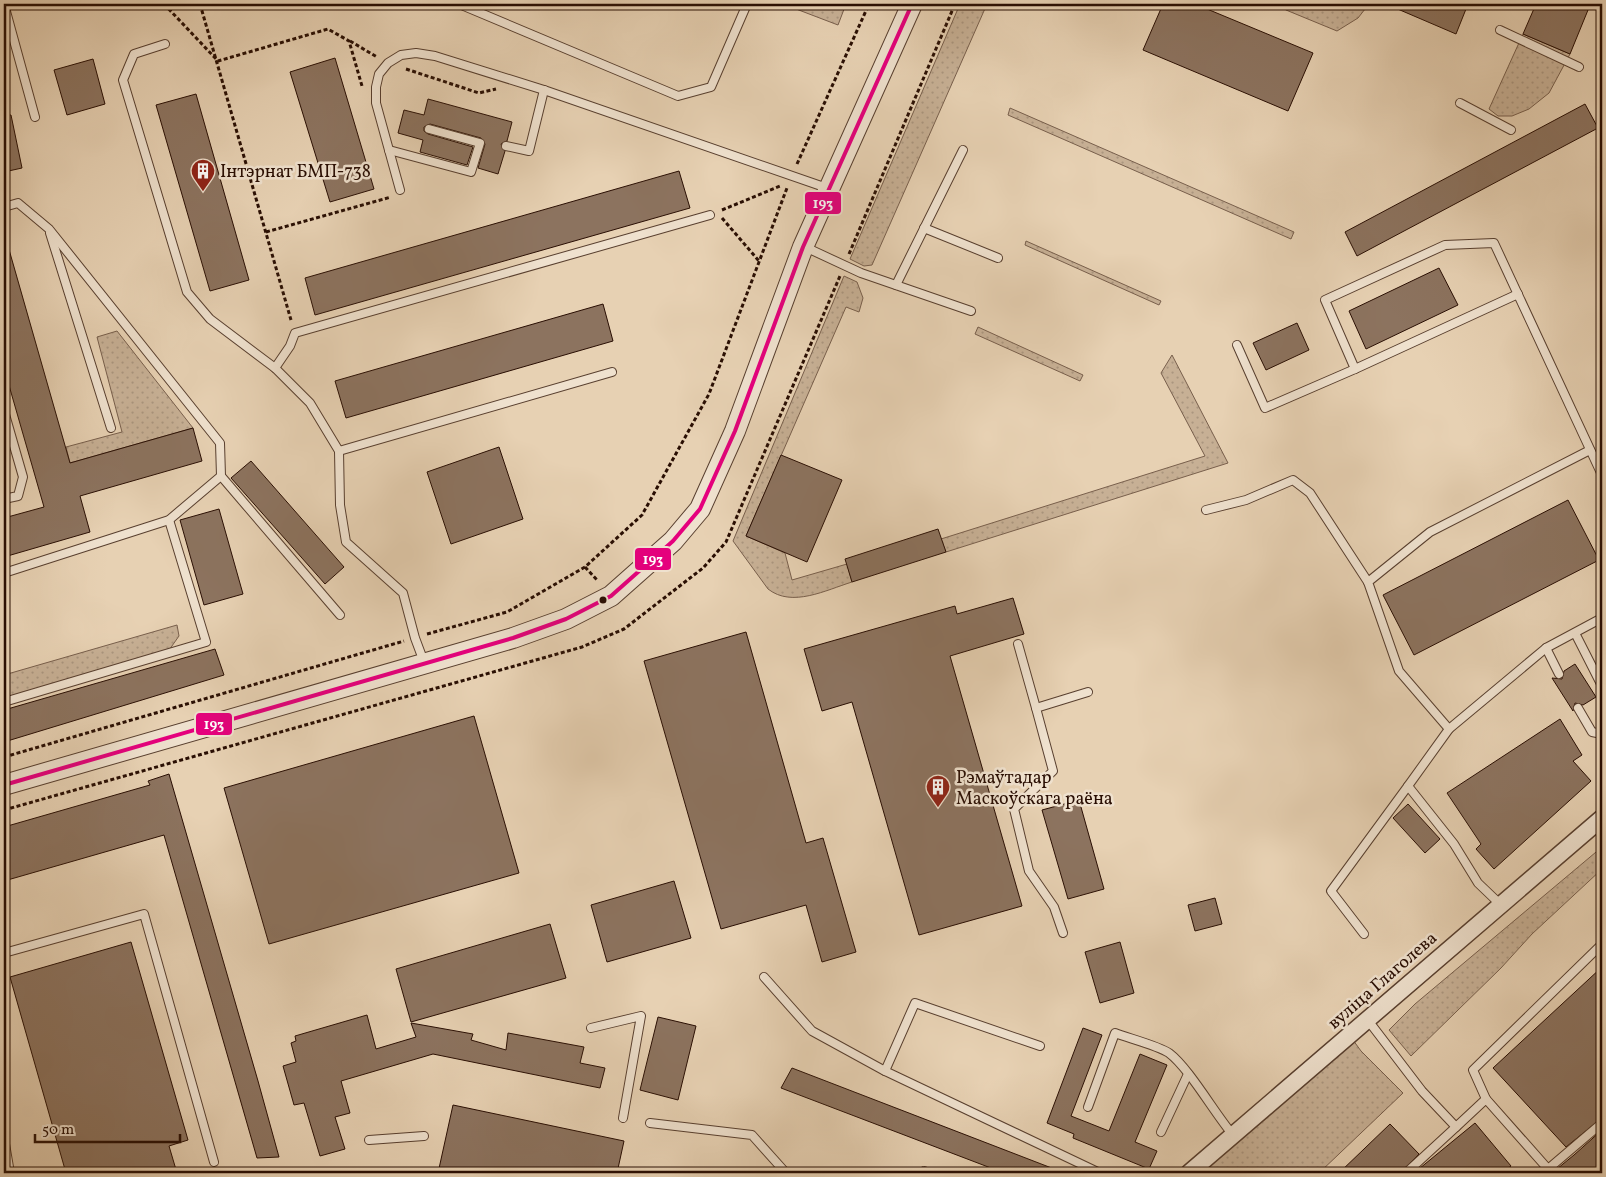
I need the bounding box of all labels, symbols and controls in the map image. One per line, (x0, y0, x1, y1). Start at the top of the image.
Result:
building icon: Інтэрнат БМП-738 (190, 158, 216, 192)
place label: Інтэрнат БМП-738 (220, 160, 371, 185)
line badge: 193 (804, 191, 842, 215)
text: 193 (813, 195, 833, 214)
line badge: 193 (634, 547, 672, 571)
text: 193 (643, 551, 663, 570)
unlabelled marker (598, 595, 608, 605)
line badge: 193 (195, 712, 233, 736)
text: 193 (204, 716, 224, 735)
place label: Рэмаўтадар Маскоўскага раёна (956, 766, 1113, 812)
building icon: Рэмаўтадар Маскоўскага раёна (925, 774, 951, 808)
street label: вуліца Глаголева (1323, 926, 1443, 1036)
scale bar (35, 1112, 180, 1144)
text: 50 m (42, 1120, 74, 1141)

